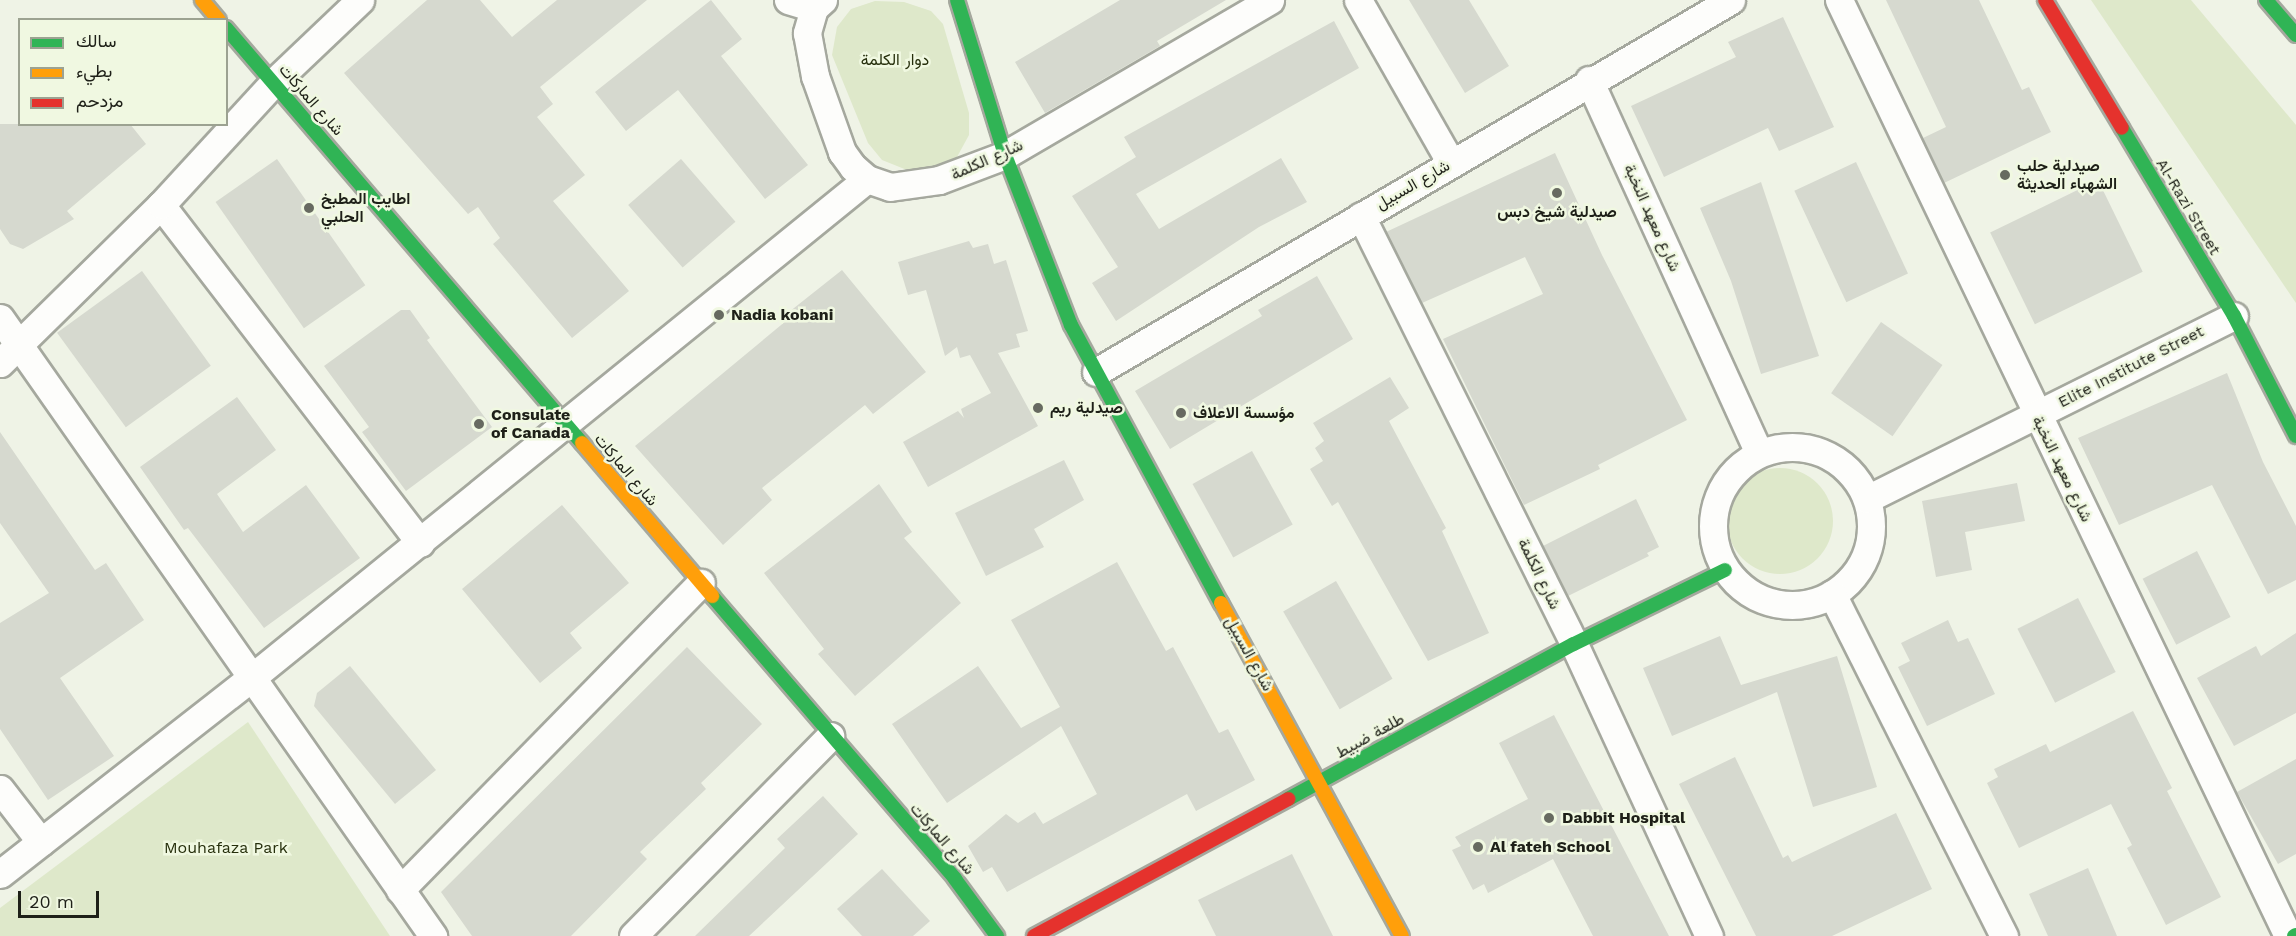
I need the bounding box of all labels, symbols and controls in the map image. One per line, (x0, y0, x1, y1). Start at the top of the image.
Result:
legend (18, 18, 228, 126)
text: سالك (76, 30, 116, 51)
park label: دوار الكلمة (861, 50, 929, 70)
text: بطيء (76, 60, 112, 81)
street label: شارع الماركات (275, 60, 347, 140)
text: مزدحم (76, 90, 123, 111)
street label: شارع الكلمة (948, 136, 1026, 184)
street label: Al-Razi Street (2152, 155, 2224, 259)
street label: شارع السبيل (1373, 156, 1453, 214)
place label: صيدلية حلب الشهباء الحديثة (2017, 156, 2117, 194)
street label: شارع معهد النخبة (1620, 161, 1684, 275)
marker: صيدلية حلب الشهباء الحديثة (1998, 168, 2012, 182)
marker: صيدلية شيخ دبس (1550, 186, 1564, 200)
place label: اطايب المطبخ الحلبي (321, 189, 411, 227)
marker: اطايب المطبخ الحلبي (302, 201, 316, 215)
place label: صيدلية شيخ دبس (1497, 202, 1617, 222)
place label: Nadia kobani (731, 305, 833, 325)
marker: Nadia kobani (712, 308, 726, 322)
street label: Elite Institute Street (2055, 322, 2207, 412)
place label: صيدلية ريم (1050, 398, 1123, 418)
marker: صيدلية ريم (1031, 401, 1045, 415)
place label: مؤسسة الاعلاف (1193, 403, 1294, 423)
place label: Consulate of Canada (491, 405, 570, 443)
marker: مؤسسة الاعلاف (1174, 406, 1188, 420)
street label: شارع معهد النخبة (2028, 413, 2096, 525)
marker: Consulate of Canada (472, 417, 486, 431)
street label: شارع الماركات (590, 430, 662, 510)
street label: شارع الكلمة (1514, 535, 1564, 613)
street label: شارع السبيل (1221, 613, 1277, 695)
street label: طلعة ضبيط (1332, 709, 1408, 763)
street label: شارع الماركات (906, 799, 978, 879)
place label: Dabbit Hospital (1562, 808, 1685, 828)
marker: Dabbit Hospital (1540, 809, 1558, 827)
place label: Al fateh School (1490, 837, 1610, 857)
park label: Mouhafaza Park (164, 838, 288, 858)
marker: Al fateh School (1471, 840, 1485, 854)
scale bar (21, 879, 102, 917)
text: 20 m (29, 891, 74, 912)

